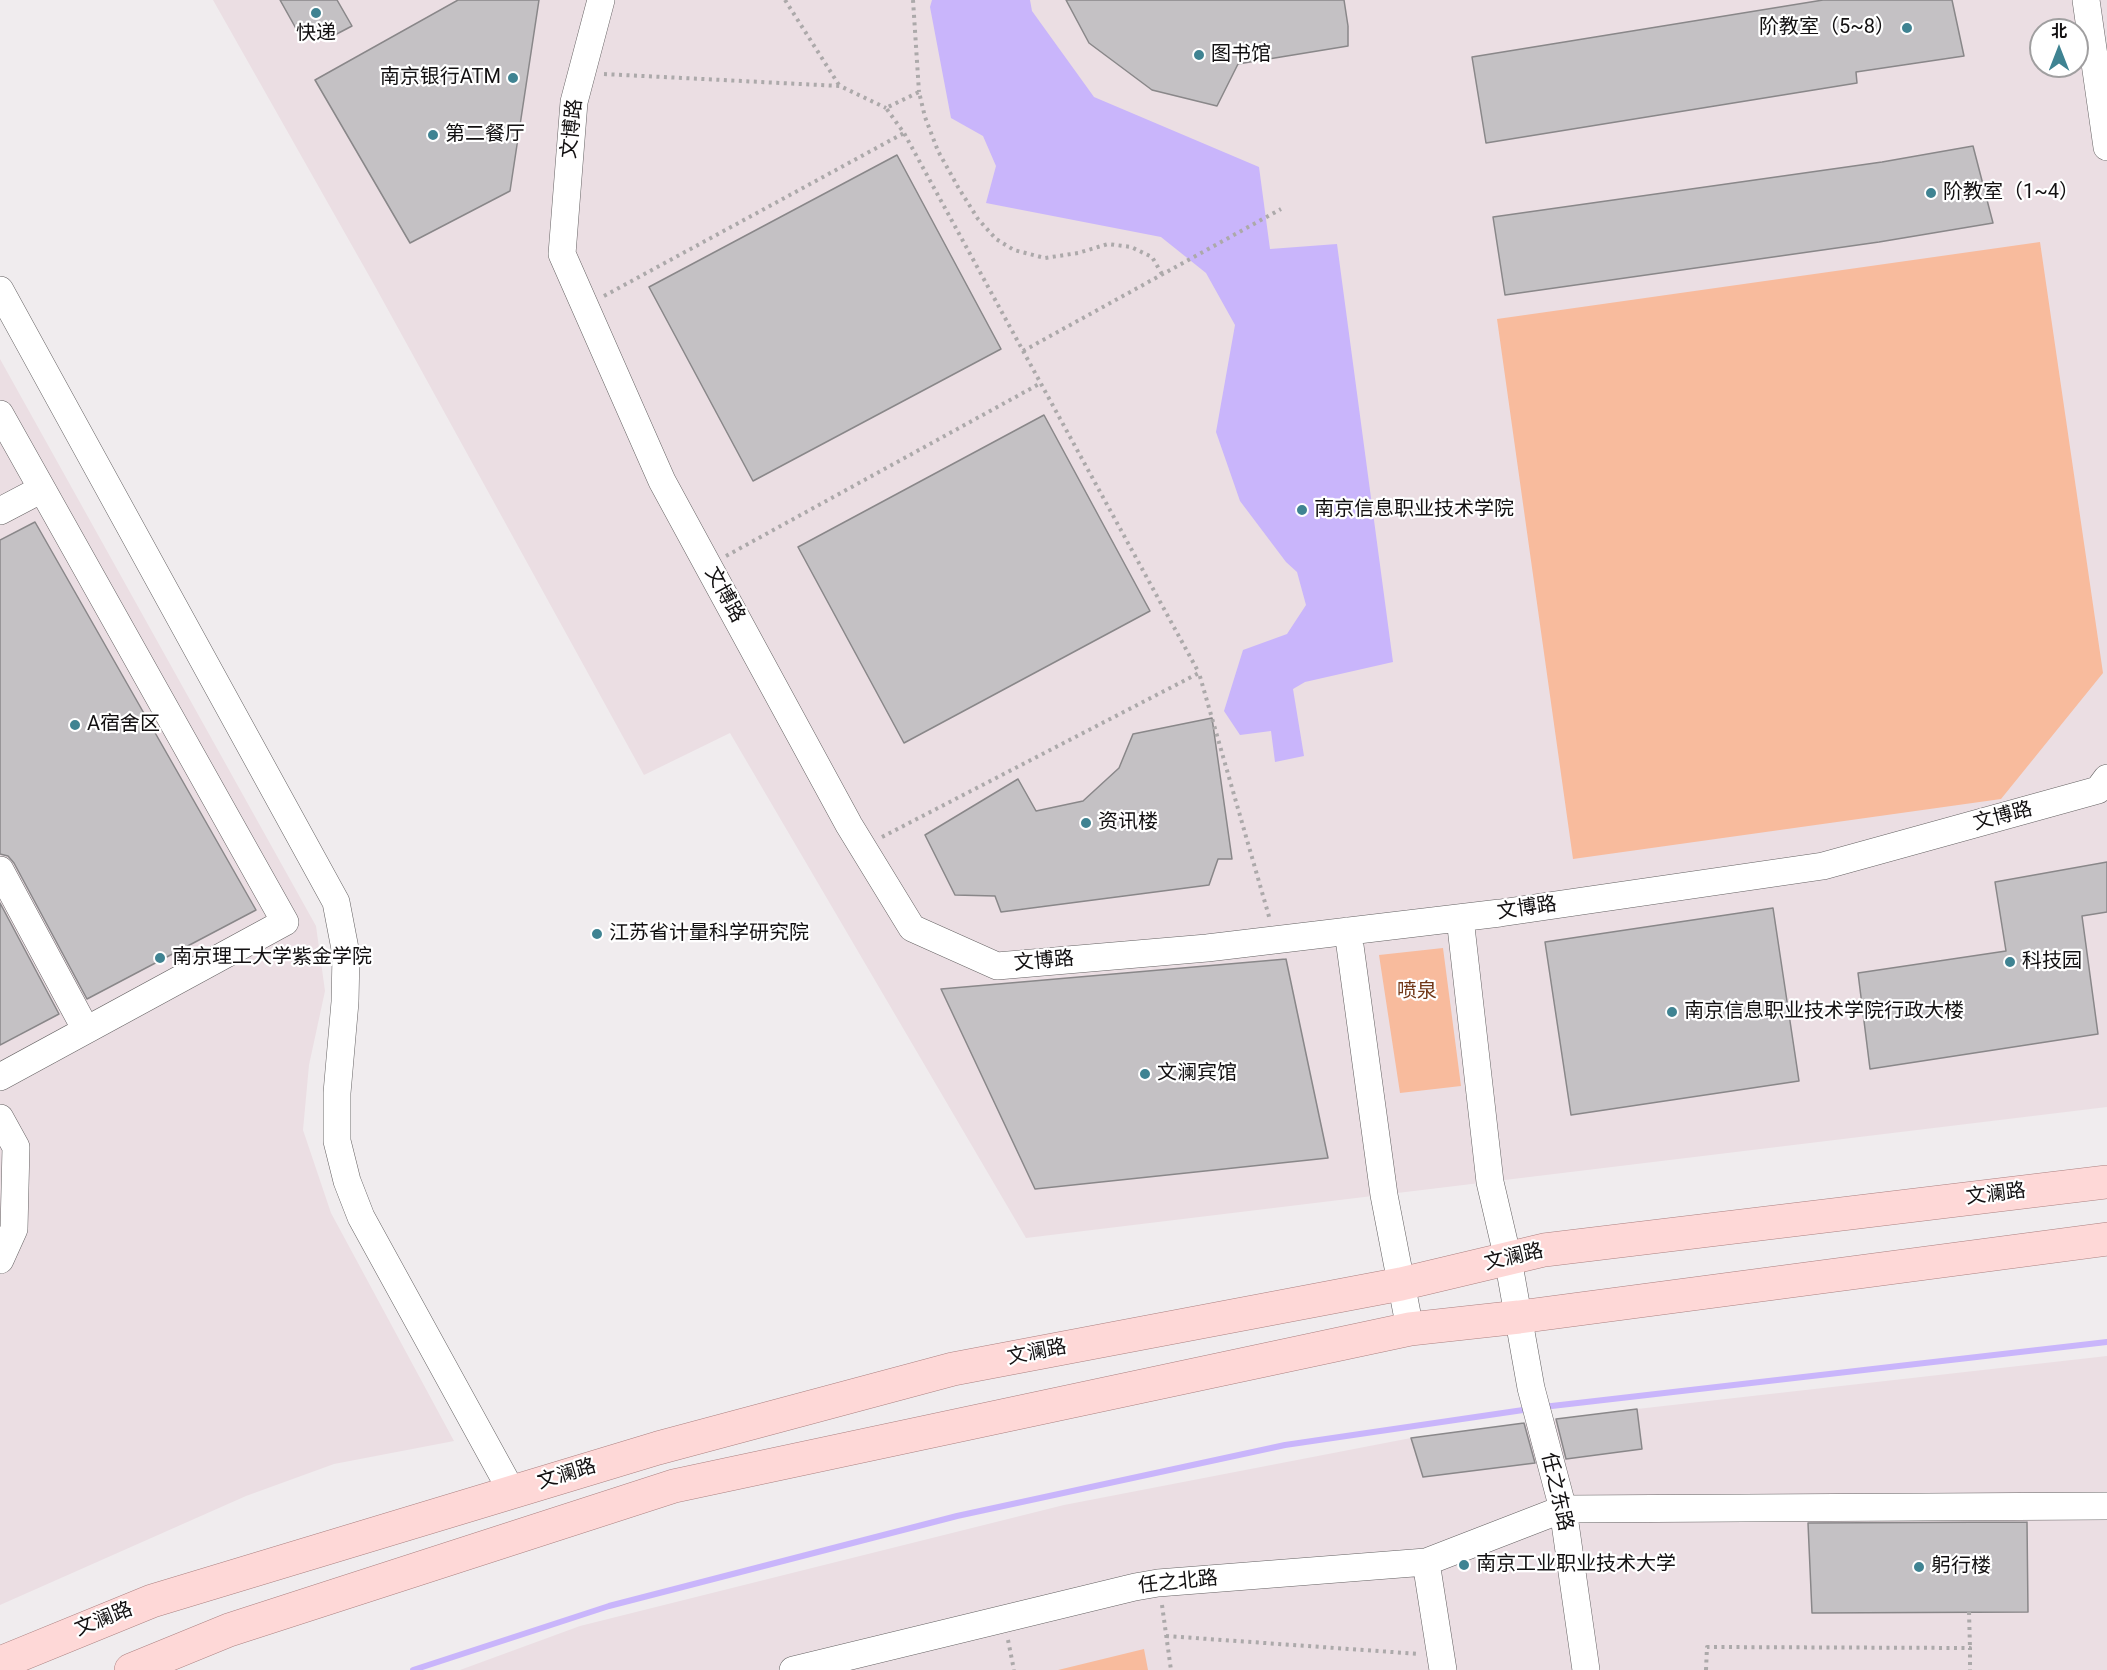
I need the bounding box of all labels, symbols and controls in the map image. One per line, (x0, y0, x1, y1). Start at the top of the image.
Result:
marker: 快递 (309, 6, 323, 20)
place label: 阶教室（5~8） (1759, 16, 1895, 40)
north arrow (2029, 18, 2089, 78)
marker: 阶教室（5~8） (1900, 21, 1914, 35)
place label: 快递 (296, 22, 336, 46)
text: 北 (2051, 22, 2067, 41)
place label: 图书馆 (1211, 43, 1271, 67)
marker: 图书馆 (1192, 48, 1206, 62)
place label: 南京银行ATM (380, 66, 501, 90)
marker: 南京银行ATM (506, 71, 520, 85)
street label: 文博路 (558, 98, 588, 160)
place label: 第二餐厅 (445, 123, 525, 147)
marker: 第二餐厅 (426, 128, 440, 142)
place label: 阶教室（1~4） (1943, 181, 2079, 205)
marker: 阶教室（1~4） (1924, 186, 1938, 200)
place label: 南京信息职业技术学院 (1314, 498, 1514, 522)
marker: 南京信息职业技术学院 (1295, 503, 1309, 517)
street label: 文博路 (699, 563, 749, 627)
place label: A宿舍区 (87, 713, 160, 737)
marker: A宿舍区 (68, 718, 82, 732)
street label: 文博路 (1971, 798, 2035, 836)
place label: 资讯楼 (1098, 811, 1158, 835)
marker: 资讯楼 (1079, 816, 1093, 830)
street label: 文博路 (1496, 893, 1558, 925)
place label: 江苏省计量科学研究院 (609, 922, 809, 946)
marker: 江苏省计量科学研究院 (590, 927, 604, 941)
place label: 南京理工大学紫金学院 (172, 946, 372, 970)
street label: 文博路 (1013, 947, 1075, 977)
place label: 科技园 (2022, 950, 2082, 974)
marker: 南京理工大学紫金学院 (153, 951, 167, 965)
marker: 科技园 (2003, 955, 2017, 969)
park label: 喷泉 (1397, 980, 1437, 1004)
place label: 南京信息职业技术学院行政大楼 (1684, 1000, 1964, 1024)
marker: 南京信息职业技术学院行政大楼 (1665, 1005, 1679, 1019)
place label: 文澜宾馆 (1157, 1062, 1237, 1086)
marker: 文澜宾馆 (1138, 1067, 1152, 1081)
street label: 文澜路 (1965, 1179, 2027, 1211)
street label: 文澜路 (1482, 1240, 1546, 1276)
street label: 文澜路 (1005, 1335, 1069, 1371)
street label: 任之东路 (1535, 1450, 1577, 1534)
street label: 文澜路 (535, 1455, 599, 1495)
place label: 南京工业职业技术大学 (1476, 1553, 1676, 1577)
place label: 躬行楼 (1931, 1555, 1991, 1579)
marker: 南京工业职业技术大学 (1457, 1558, 1471, 1572)
marker: 躬行楼 (1912, 1560, 1926, 1574)
street label: 任之北路 (1137, 1567, 1219, 1599)
street label: 文澜路 (72, 1598, 136, 1642)

